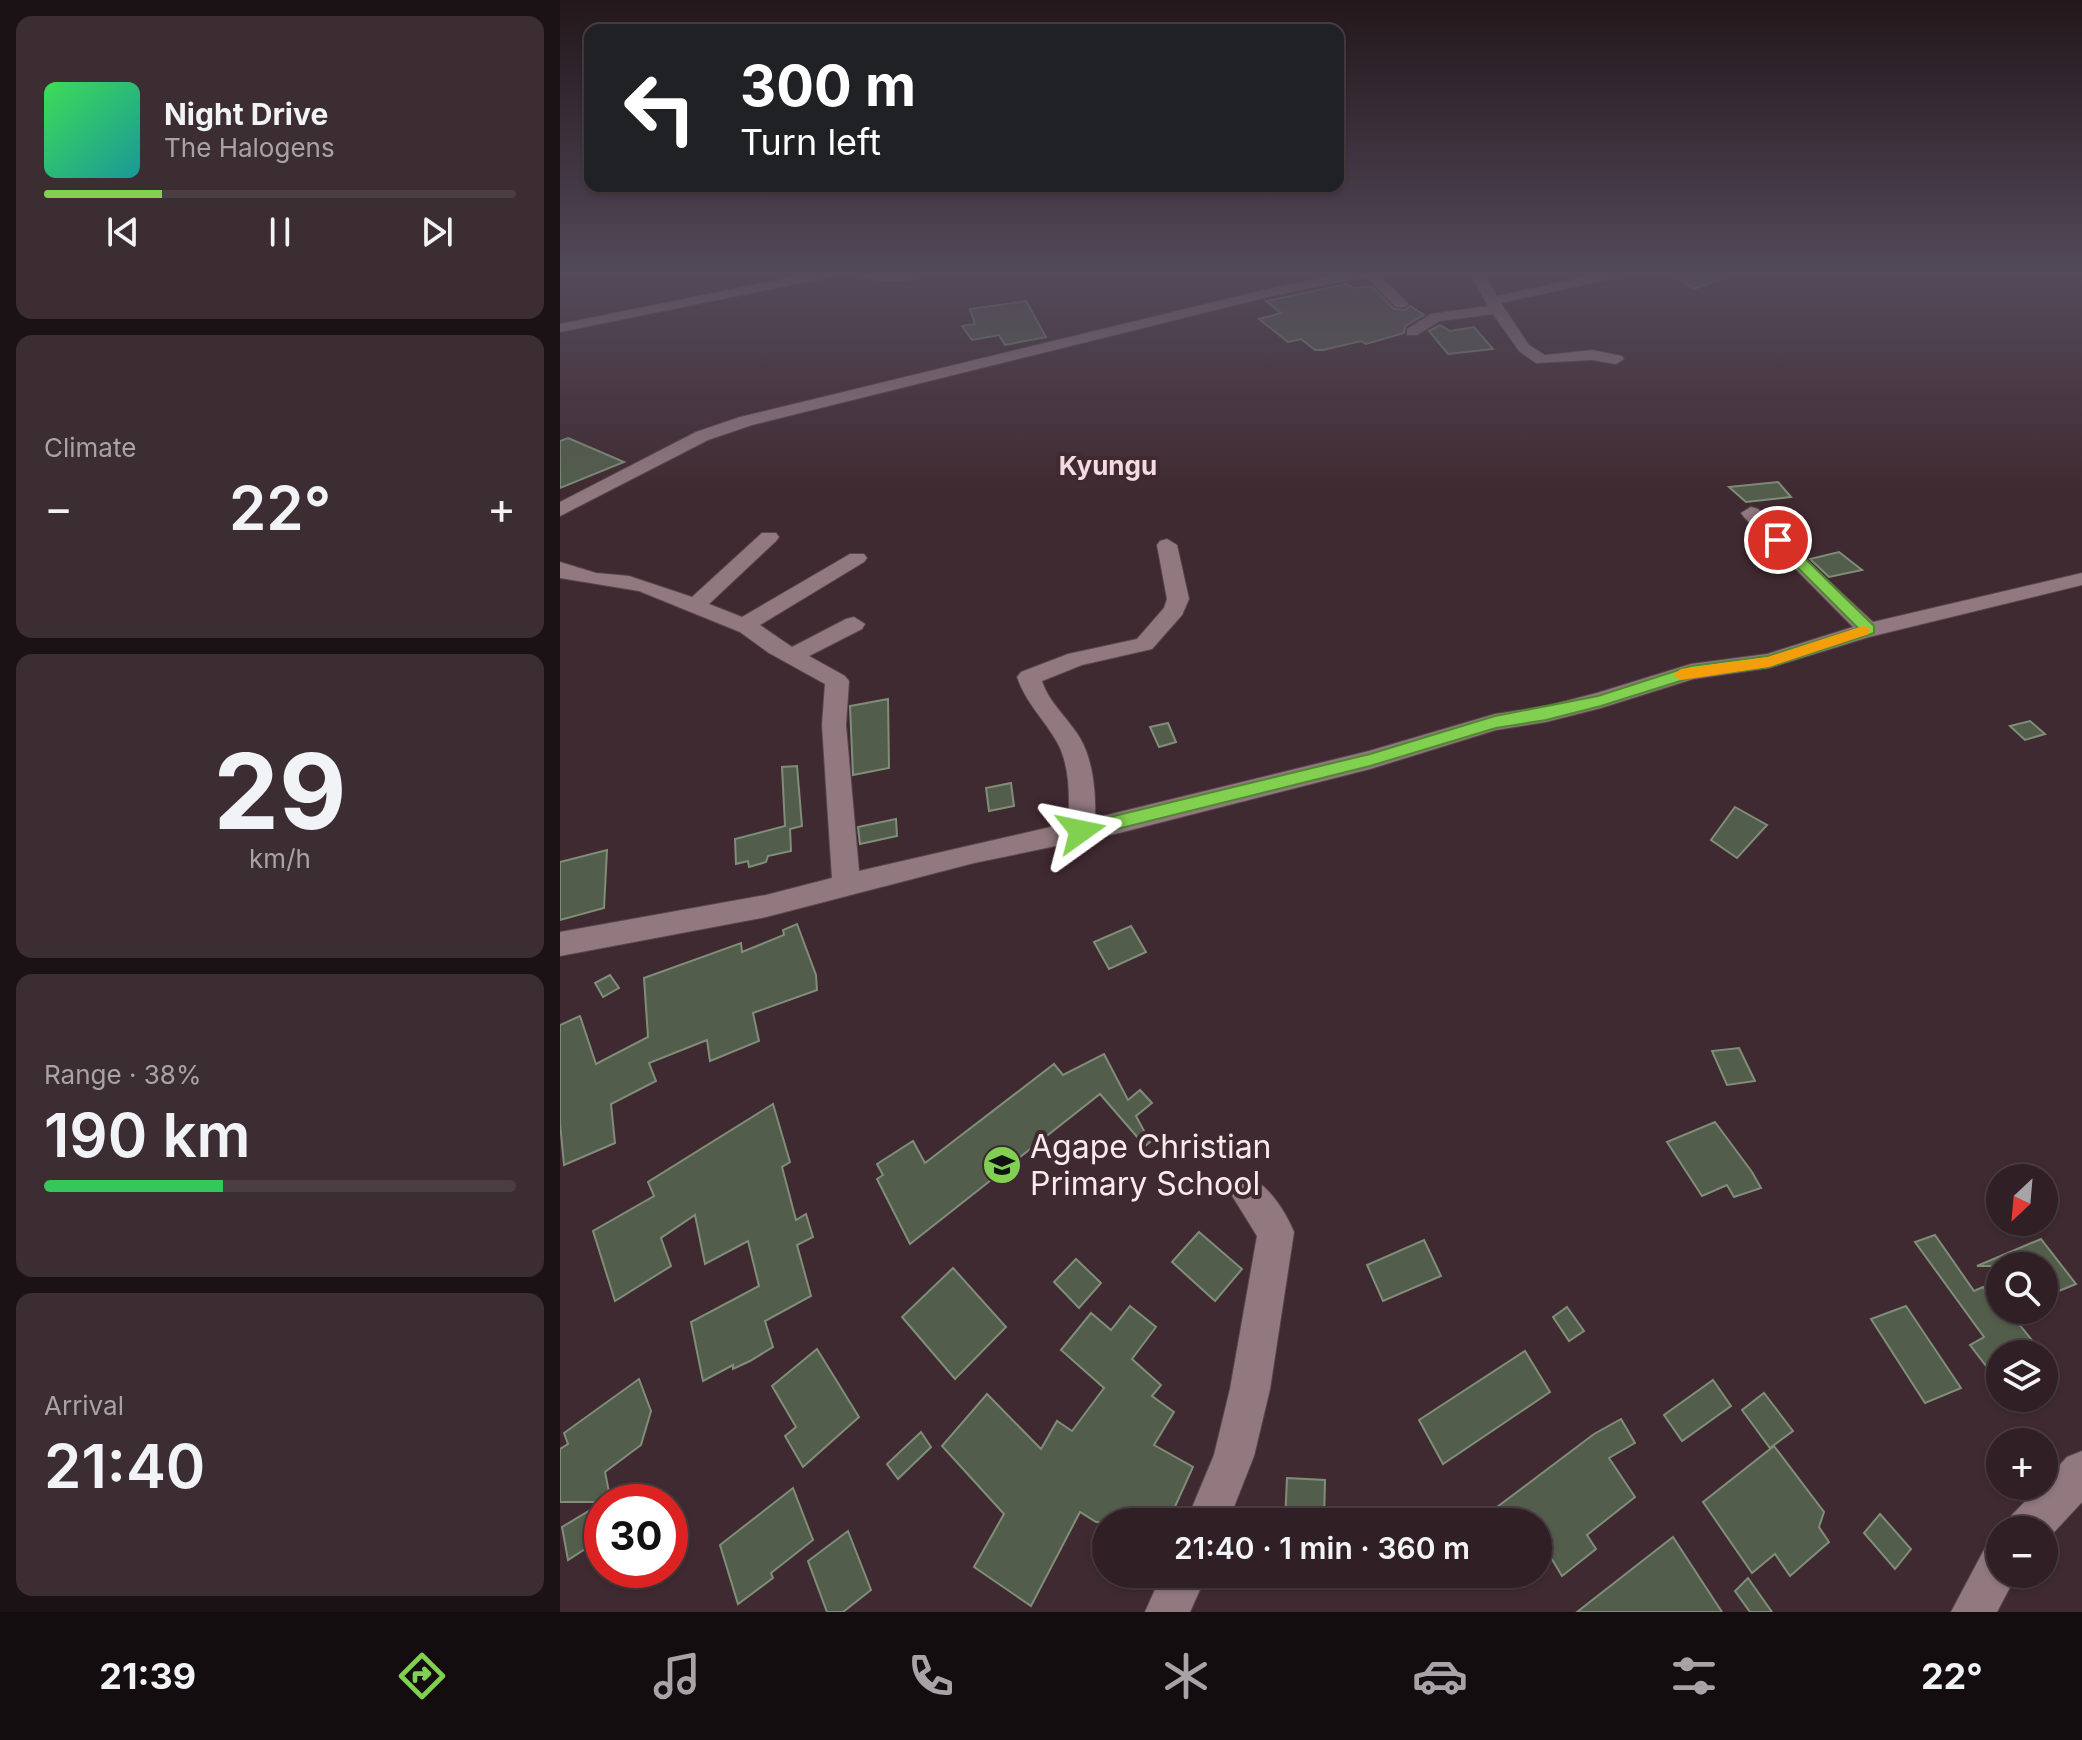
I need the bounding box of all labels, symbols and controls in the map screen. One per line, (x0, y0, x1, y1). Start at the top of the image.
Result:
text: 300 m (740, 52, 916, 120)
icon: left (608, 56, 712, 160)
text: Night Drive (164, 96, 328, 132)
text: Turn left (740, 120, 881, 164)
text: The Halogens (164, 132, 335, 163)
icon: previous (101, 210, 145, 254)
icon: pause (258, 210, 302, 254)
icon: next (415, 210, 459, 254)
text: Climate (44, 432, 136, 463)
district label: Kyungu (1059, 450, 1157, 481)
text: 22° (229, 472, 331, 544)
text: − (44, 481, 73, 535)
text: + (487, 481, 516, 535)
pin (1744, 506, 1812, 574)
icon: arrive (1756, 518, 1800, 562)
text: 29 (213, 728, 347, 854)
position arrow (1039, 789, 1123, 873)
text: km/h (249, 843, 311, 874)
text: Range · 38% (44, 1059, 201, 1090)
text: 190 km (44, 1099, 251, 1171)
place label: Agape Christian Primary School (1030, 1127, 1272, 1203)
school or university icon: Agape Christian Primary School (981, 1144, 1023, 1186)
north arrow (1986, 1164, 2058, 1236)
map controls (1986, 1164, 2058, 1588)
button: search (1986, 1252, 2058, 1324)
button: layers (1986, 1340, 2058, 1412)
text: Arrival (44, 1390, 124, 1421)
button: + (1986, 1428, 2058, 1500)
text: 21:40 (44, 1430, 205, 1502)
speed limit sign: 30 (584, 1484, 688, 1588)
button: − (1986, 1516, 2058, 1588)
text: 21:40 · 1 min · 360 m (1174, 1530, 1470, 1566)
icon: directions (394, 1648, 450, 1704)
icon: music (649, 1648, 705, 1704)
icon: phone (903, 1648, 959, 1704)
icon: climate (1158, 1648, 1214, 1704)
icon: car (1412, 1648, 1468, 1704)
icon: filters (1666, 1648, 1722, 1704)
text: 21:39 (99, 1654, 196, 1698)
text: 22° (1921, 1654, 1983, 1698)

